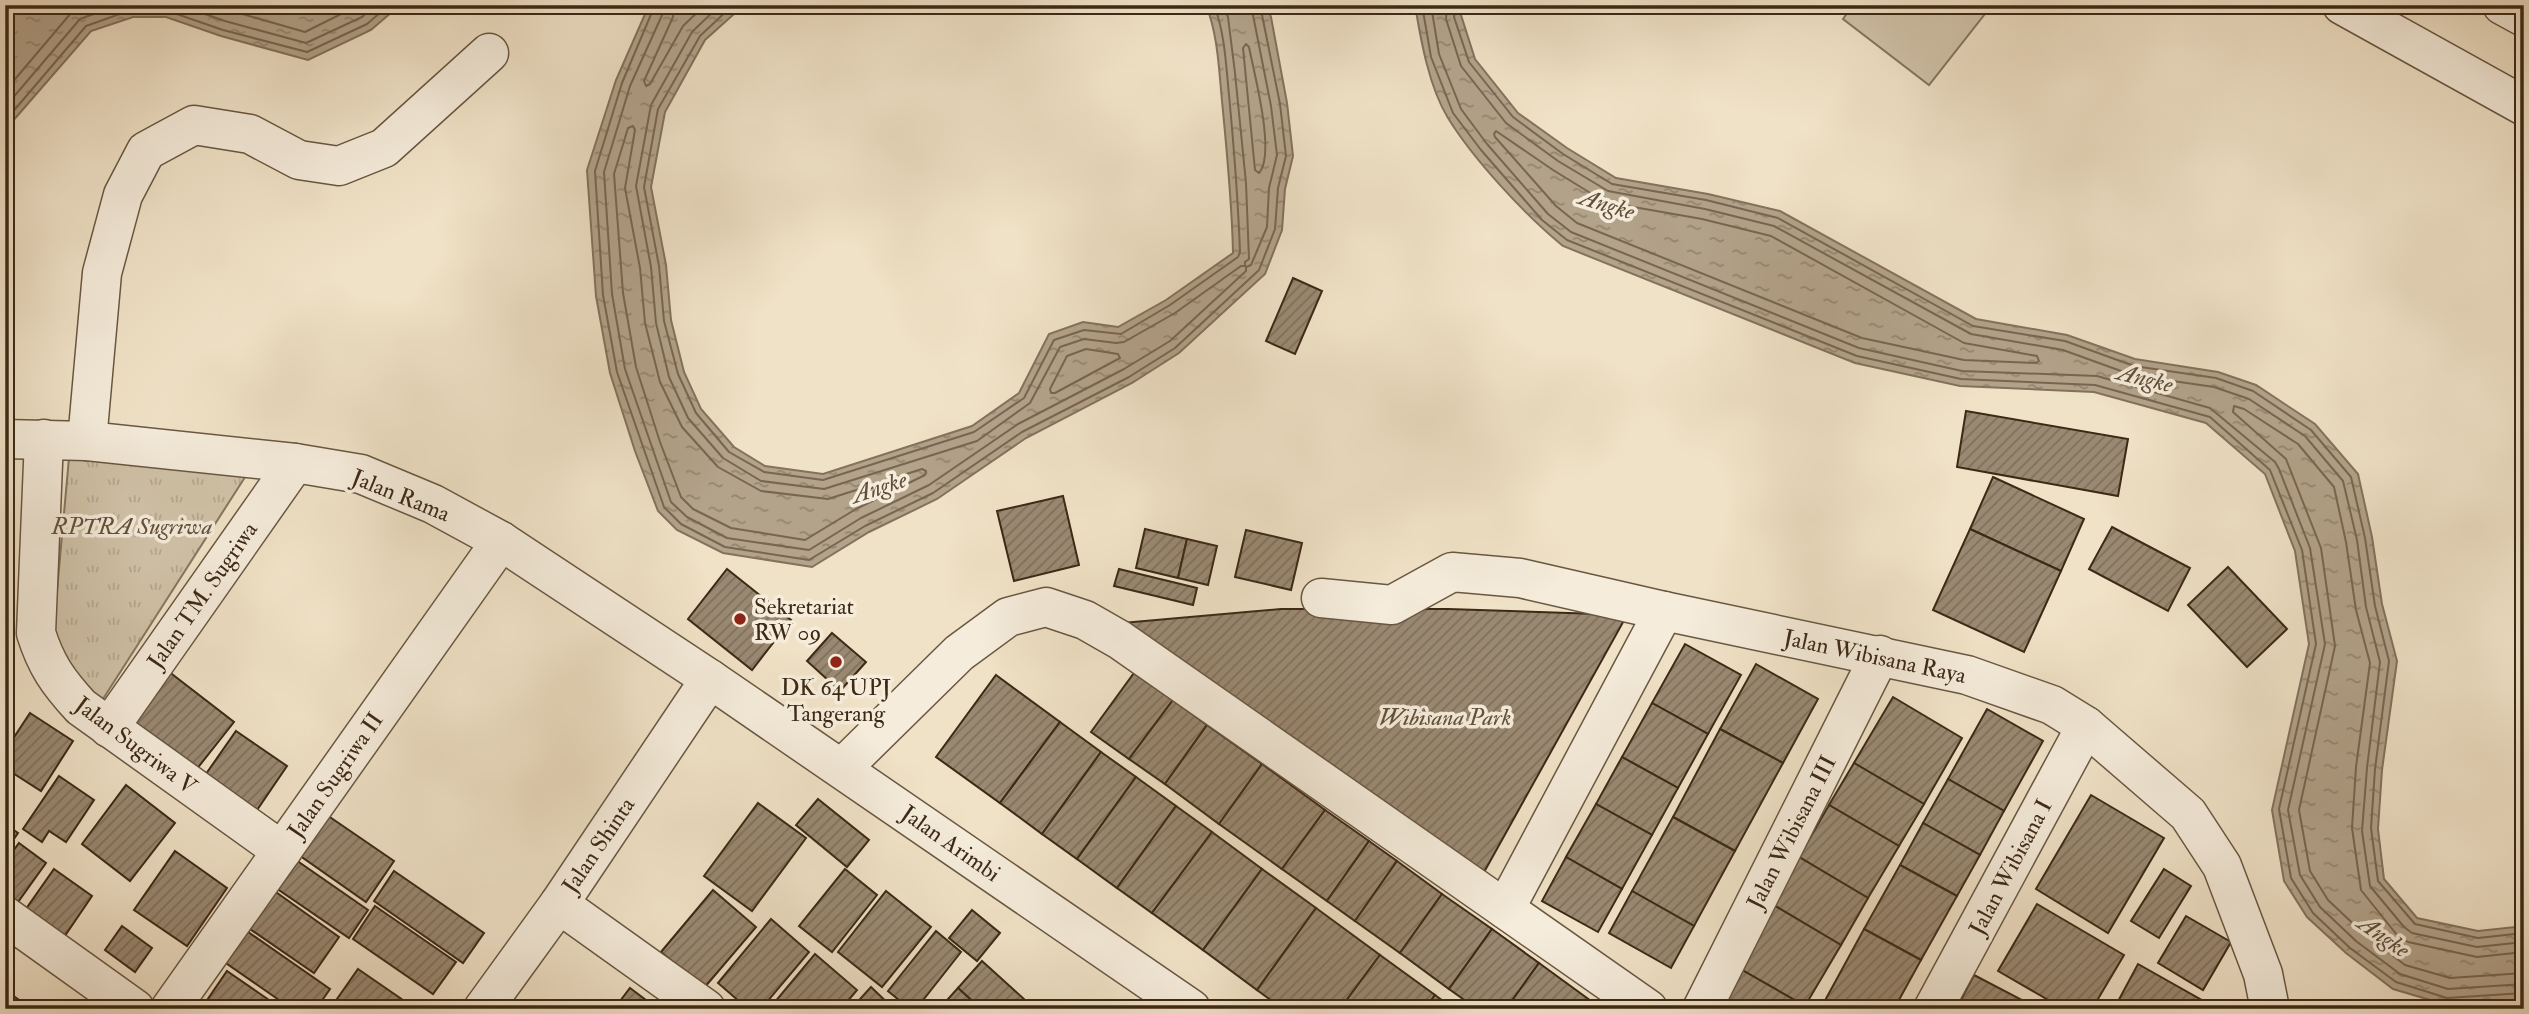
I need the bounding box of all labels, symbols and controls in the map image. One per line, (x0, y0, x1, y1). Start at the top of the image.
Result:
water label: Angke (1573, 181, 1639, 228)
water label: Angke (2111, 356, 2177, 401)
street label: Jalan Rama (346, 462, 455, 529)
water label: Angke (845, 464, 912, 512)
park label: RPTRA Sugriwa (51, 512, 213, 541)
street label: Jalan TM. Sugriwa (140, 516, 264, 675)
place label: Sekretariat RW 09 (754, 592, 854, 647)
marker: Sekretariat RW 09 (732, 611, 748, 627)
street label: Jalan Wibisana Raya (1780, 623, 1969, 690)
marker: DK 64 UPJ Tangerang (828, 654, 844, 670)
place label: DK 64 UPJ Tangerang (781, 673, 891, 728)
street label: Jalan Sugriwa V (68, 689, 203, 801)
park label: Wibisana Park (1379, 703, 1511, 732)
street label: Jalan Sugriwa II (281, 706, 390, 845)
street label: Jalan Wibisana III (1740, 751, 1843, 915)
street label: Jalan Shinta (555, 791, 641, 900)
street label: Jalan Wibisana I (1962, 794, 2058, 941)
street label: Jalan Arimbi (895, 798, 1006, 888)
water label: Angke (2349, 906, 2416, 966)

